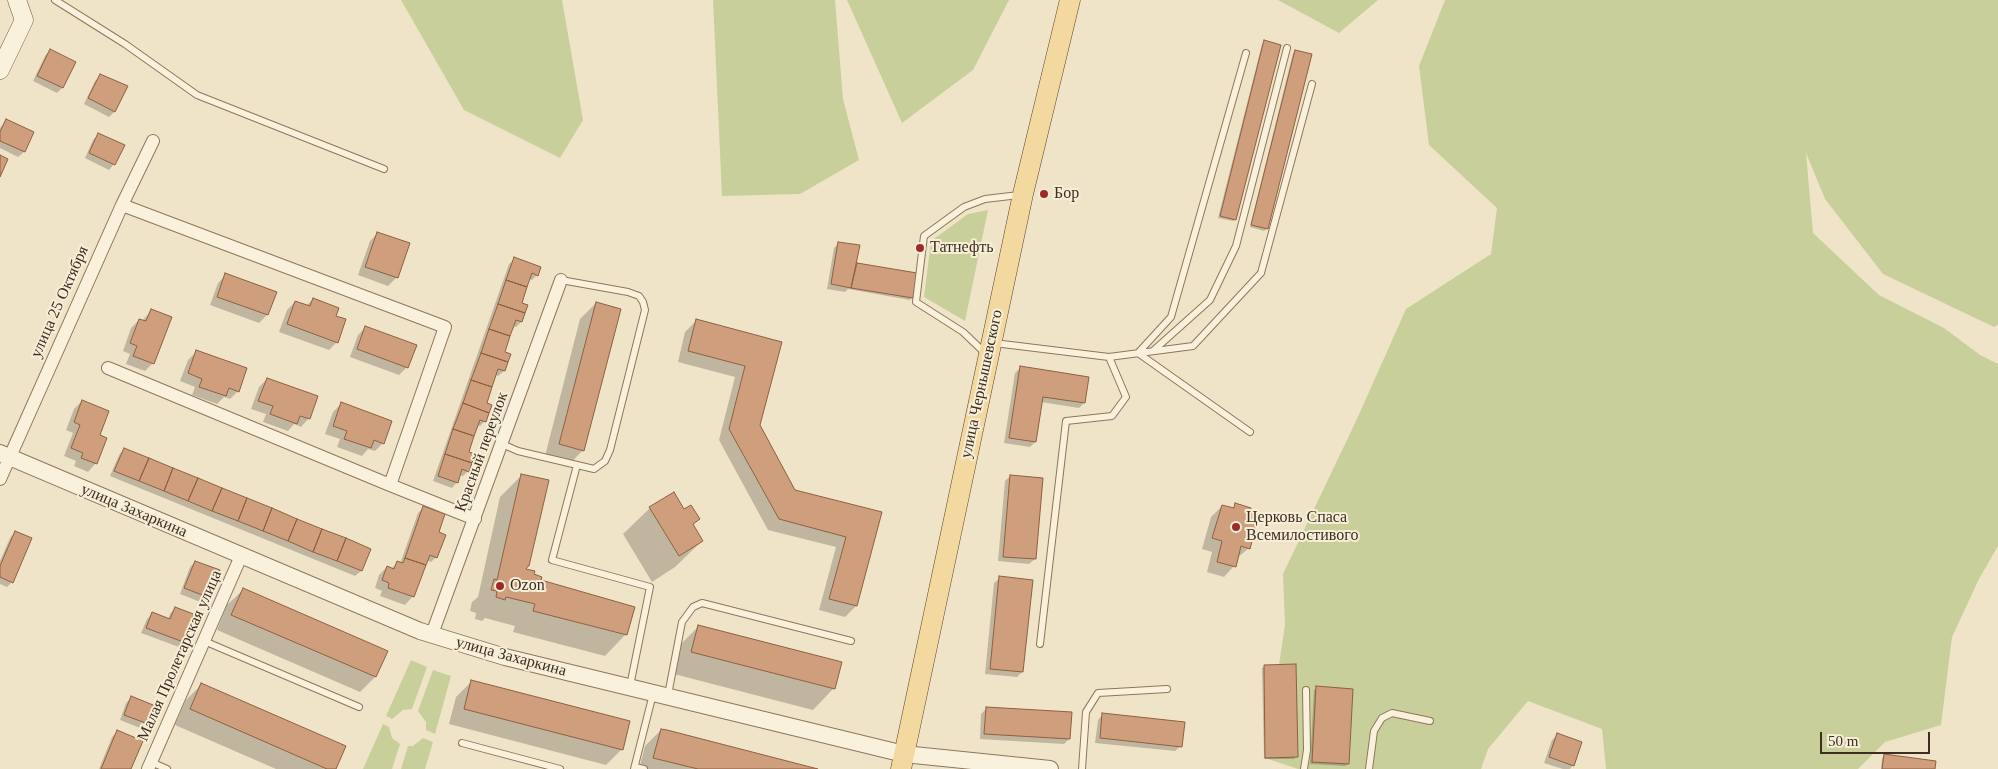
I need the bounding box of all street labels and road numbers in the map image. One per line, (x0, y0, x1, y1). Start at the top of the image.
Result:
street label: улица 25 Октября (27, 243, 93, 361)
street label: улица Чернышевского (957, 308, 1007, 460)
street label: Красный переулок (451, 389, 513, 515)
street label: улица Захаркина (78, 480, 190, 542)
street label: Малая Пролетарская улица (134, 567, 226, 745)
street label: улица Захаркина (454, 633, 568, 681)

